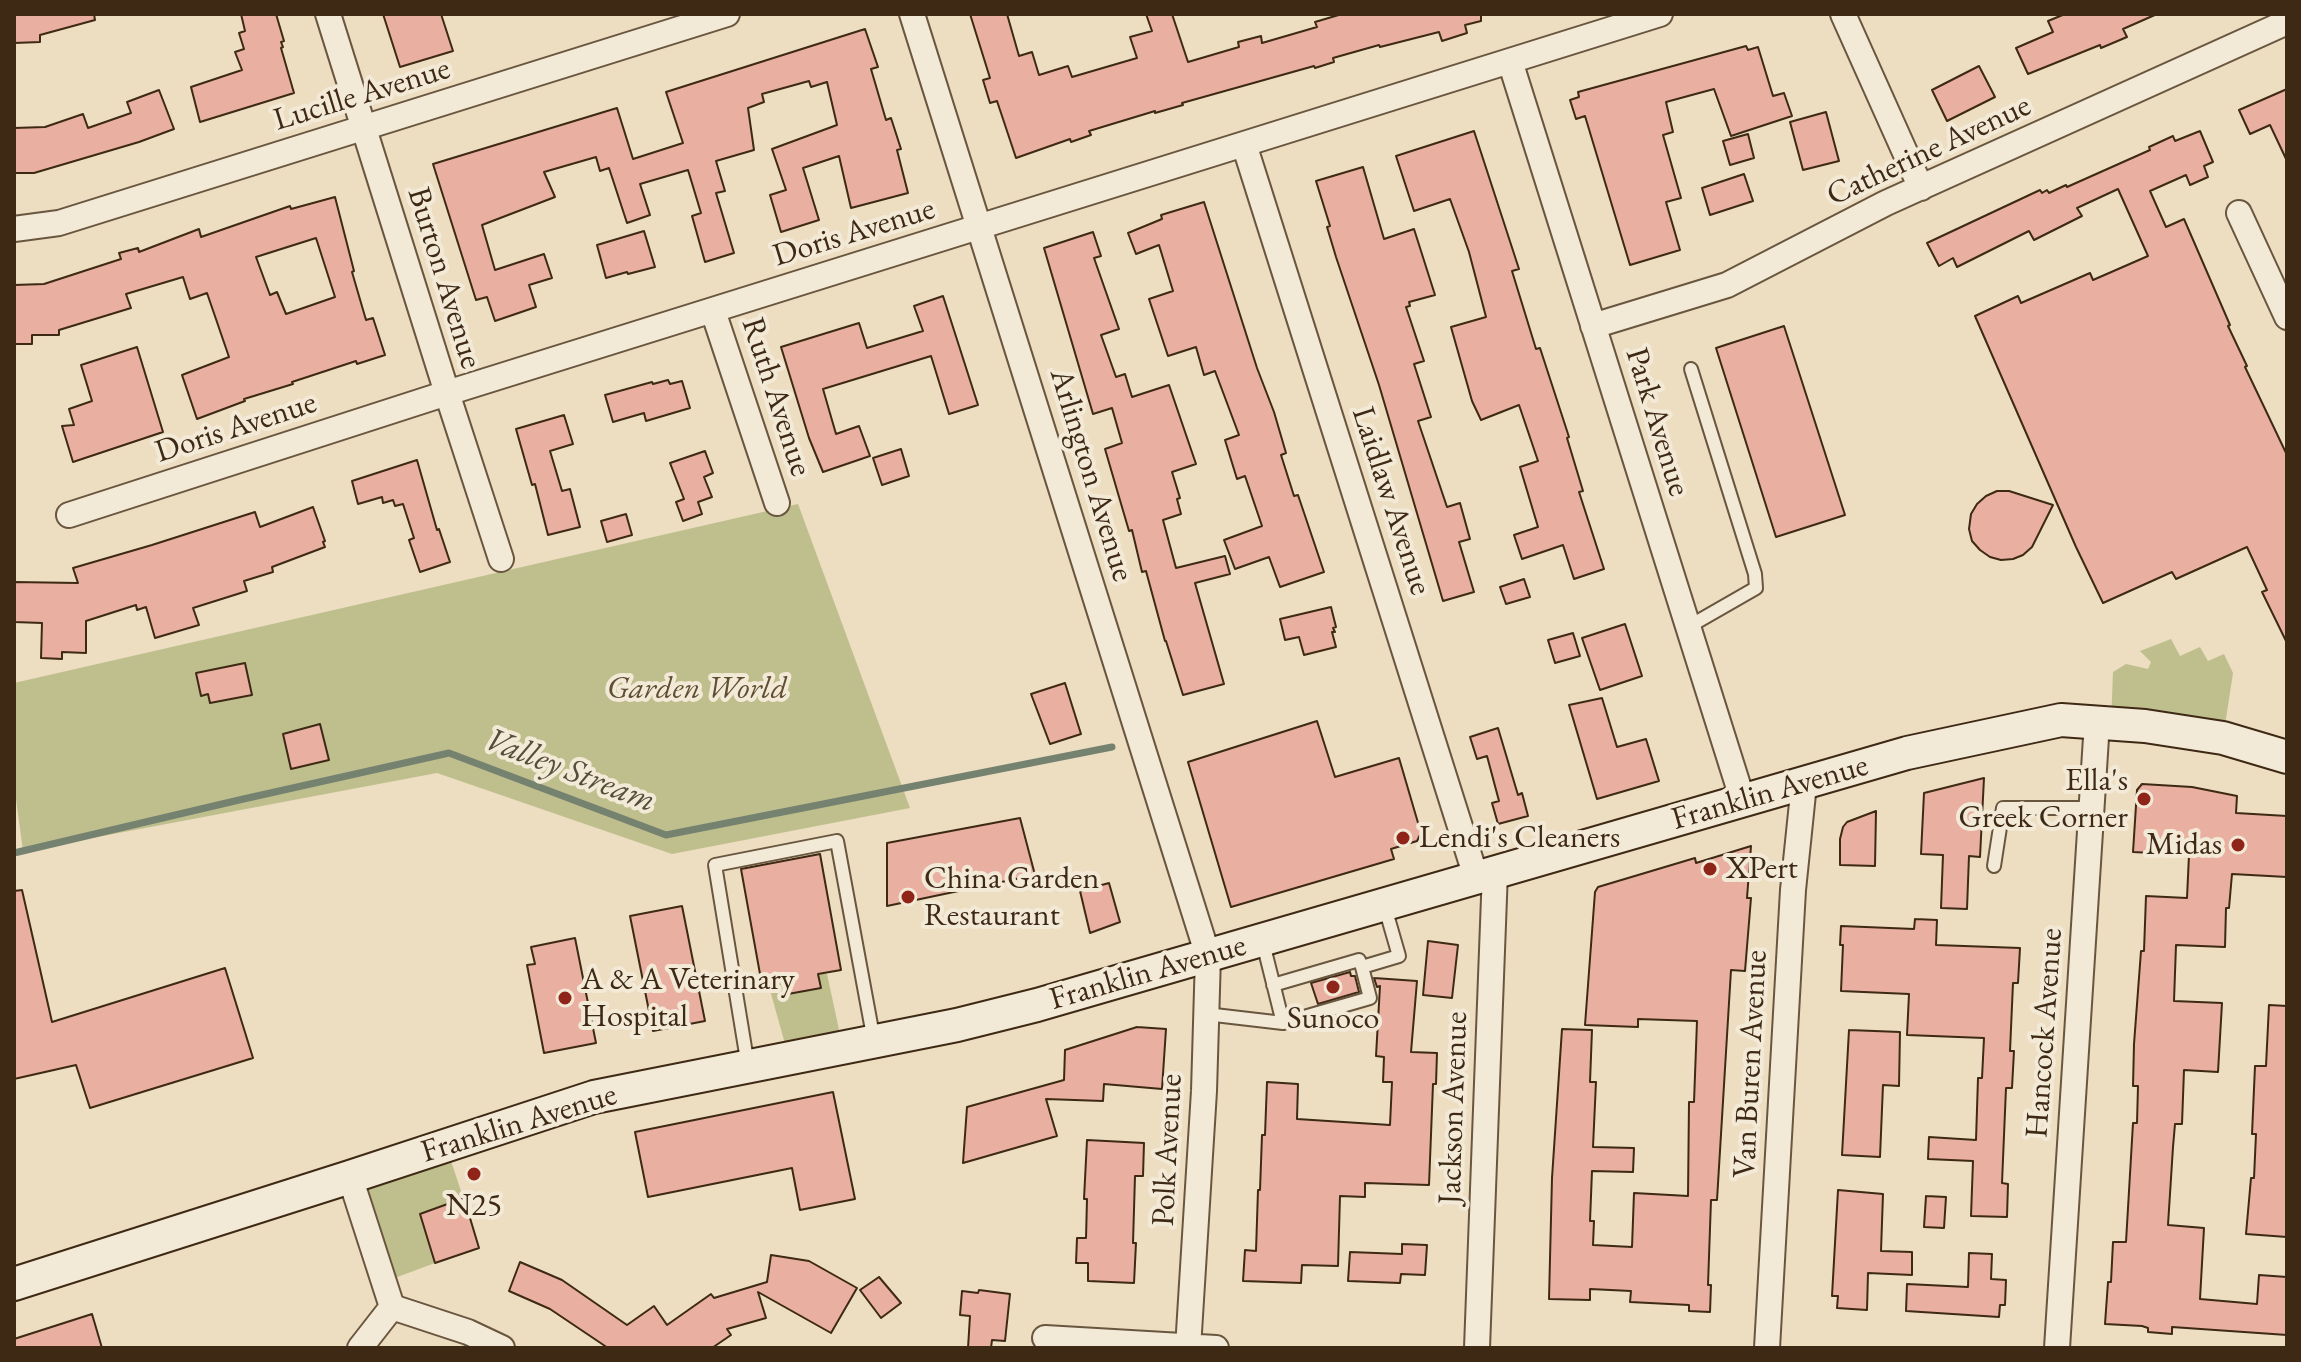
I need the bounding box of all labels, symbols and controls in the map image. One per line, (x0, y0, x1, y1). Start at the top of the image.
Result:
street label: Lucille Avenue (269, 50, 455, 140)
street label: Catherine Avenue (1821, 87, 2037, 215)
street label: Burton Avenue (398, 183, 490, 373)
street label: Doris Avenue (769, 190, 939, 276)
street label: Ruth Avenue (732, 313, 820, 481)
street label: Park Avenue (1616, 343, 1698, 501)
street label: Arlington Avenue (1040, 364, 1142, 586)
street label: Doris Avenue (151, 384, 321, 472)
street label: Laidlaw Avenue (1343, 402, 1439, 600)
park label: Garden World (607, 670, 787, 708)
water label: Valley Stream (479, 720, 661, 822)
street label: Franklin Avenue (1667, 747, 1873, 839)
place label: Ella's Greek Corner (1959, 762, 2128, 837)
marker: Ella's Greek Corner (2135, 790, 2153, 808)
place label: Lendi's Cleaners (1419, 819, 1620, 857)
place label: Midas (2146, 826, 2222, 864)
marker: Lendi's Cleaners (1394, 829, 1412, 847)
marker: Midas (2229, 836, 2247, 854)
place label: XPert (1726, 850, 1798, 888)
place label: China Garden Restaurant (924, 860, 1099, 935)
marker: XPert (1701, 860, 1719, 878)
marker: China Garden Restaurant (899, 888, 917, 906)
street label: Franklin Avenue (1045, 927, 1251, 1019)
street label: Hancock Avenue (2019, 927, 2071, 1139)
street label: Van Buren Avenue (1726, 949, 1776, 1179)
place label: A & A Veterinary Hospital (581, 961, 795, 1036)
marker: Sunoco (1324, 978, 1342, 996)
marker: A & A Veterinary Hospital (556, 989, 574, 1007)
place label: Sunoco (1287, 1000, 1379, 1038)
street label: Jackson Avenue (1431, 1011, 1477, 1205)
street label: Polk Avenue (1145, 1073, 1191, 1227)
street label: Franklin Avenue (417, 1076, 621, 1172)
marker: N25 (465, 1165, 483, 1183)
place label: N25 (446, 1187, 502, 1225)

